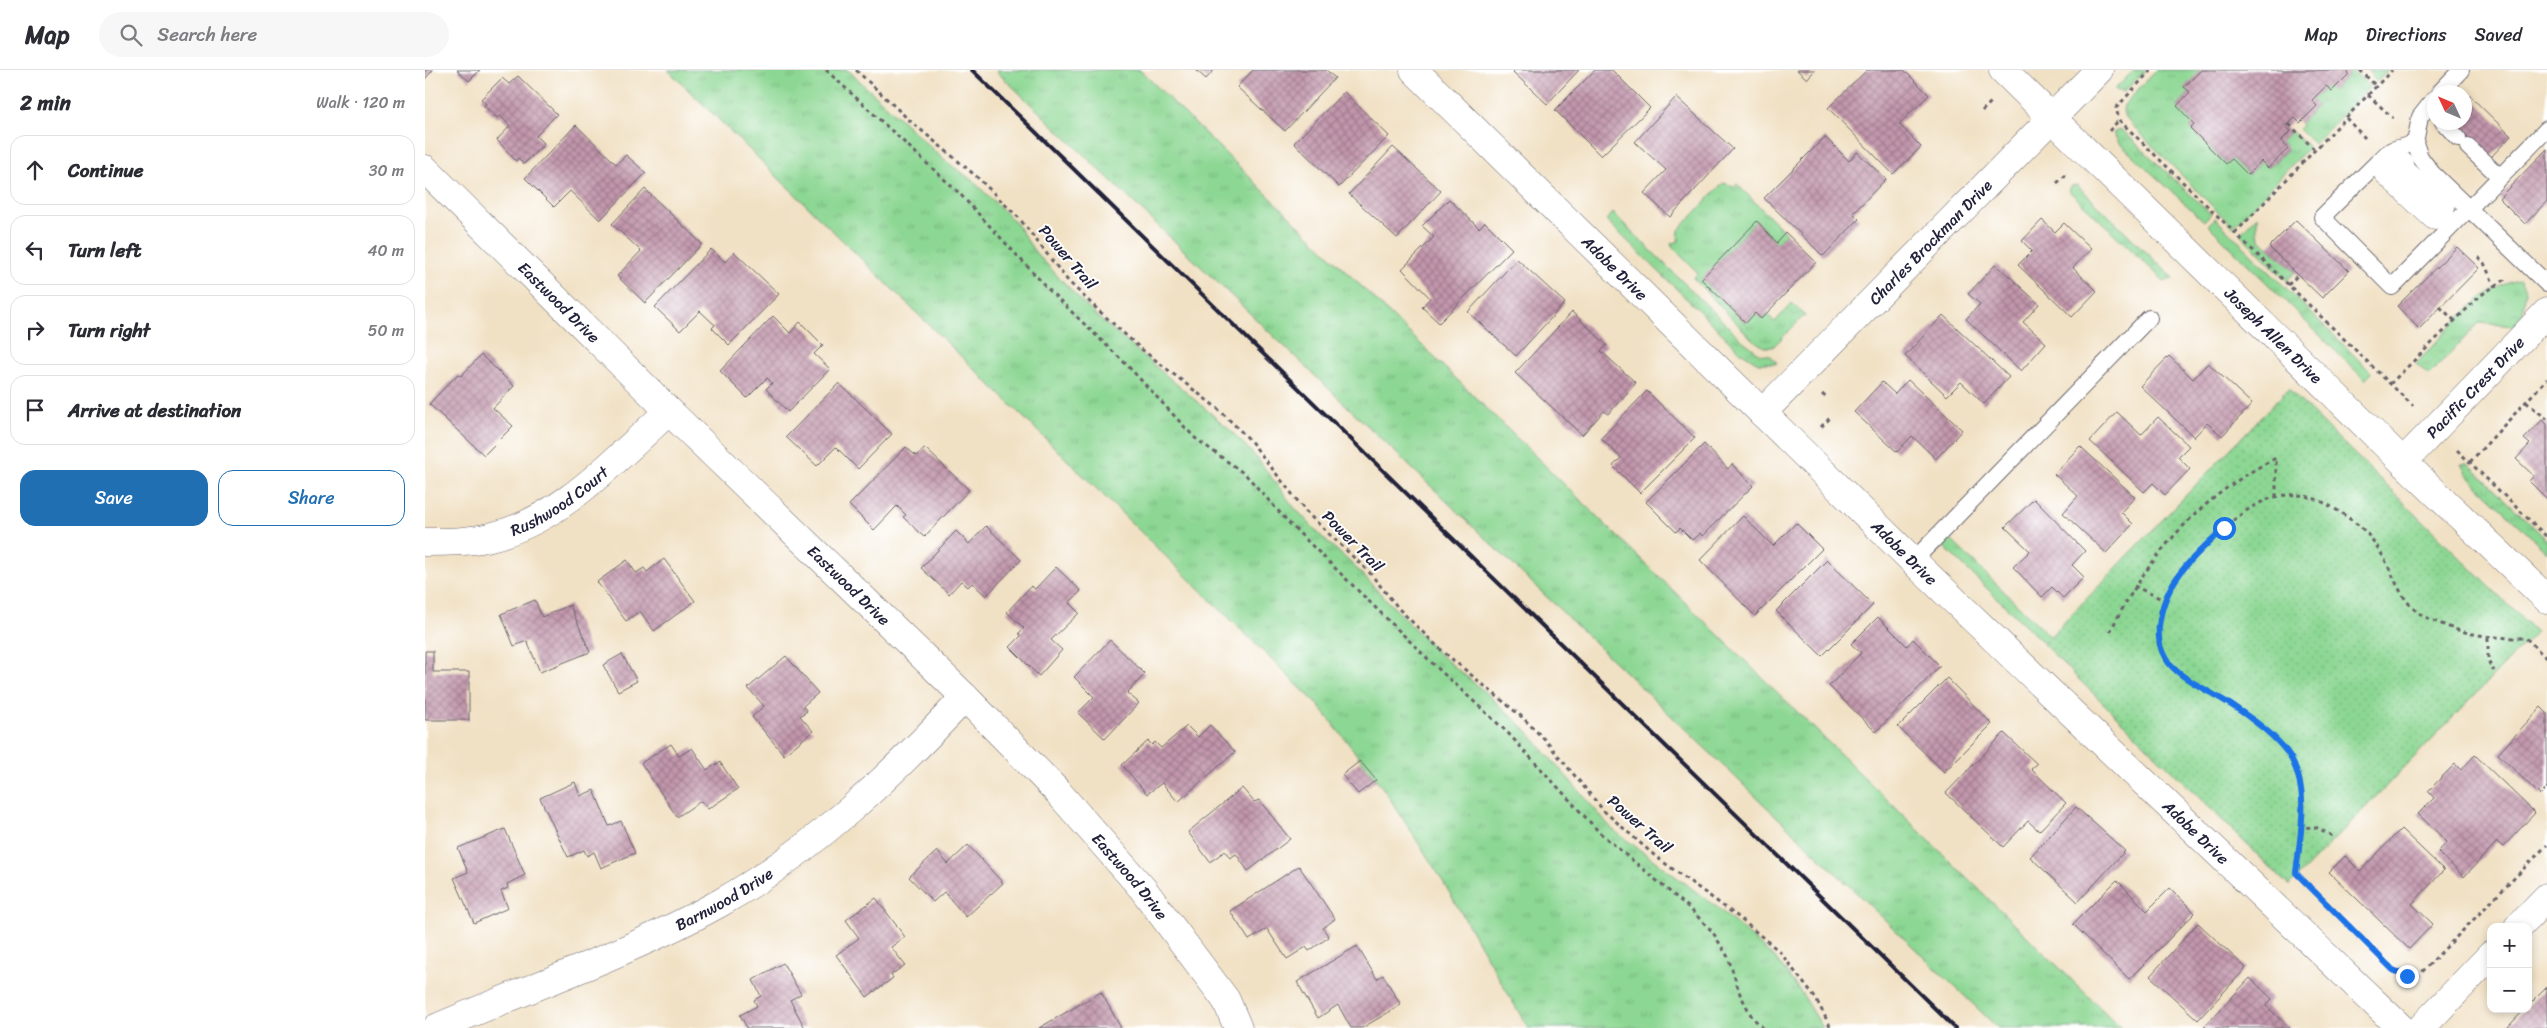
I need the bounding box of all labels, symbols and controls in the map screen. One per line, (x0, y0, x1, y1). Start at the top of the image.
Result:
search box (99, 12, 449, 57)
text: Map (25, 14, 69, 56)
text: Search here (157, 18, 257, 51)
text: Map (2305, 19, 2338, 51)
text: Directions (2366, 19, 2447, 51)
text: Saved (2475, 19, 2522, 51)
icon: search (117, 21, 145, 49)
text: 2 min (20, 84, 71, 122)
north arrow (2427, 85, 2472, 130)
text: Walk · 120 m (316, 88, 405, 117)
text: Continue (68, 154, 144, 187)
icon: ahead (21, 156, 49, 184)
text: 30 m (369, 156, 404, 185)
street label: Charles Brockman Drive (1861, 172, 1999, 312)
street label: Power Trail (1031, 218, 1105, 297)
street label: Adobe Drive (1574, 227, 1655, 308)
text: Turn left (68, 234, 141, 267)
icon: left (21, 236, 49, 264)
text: 40 m (367, 236, 404, 265)
street label: Eastwood Drive (511, 254, 607, 350)
street label: Joseph Allen Drive (2217, 279, 2330, 391)
text: Turn right (68, 314, 150, 347)
icon: right (21, 316, 49, 344)
text: 50 m (368, 316, 404, 345)
street label: Pacific Crest Drive (2418, 329, 2532, 445)
text: Arrive at destination (68, 394, 241, 427)
icon: arrive (21, 396, 49, 424)
street label: Rushwood Court (506, 458, 616, 544)
button: Save (20, 470, 208, 526)
button: Share (218, 470, 405, 526)
street label: Power Trail (1315, 503, 1391, 579)
street label: Adobe Drive (1863, 512, 1945, 592)
route start (2213, 517, 2236, 540)
street label: Eastwood Drive (800, 537, 898, 633)
street label: Power Trail (1601, 787, 1680, 861)
street label: Adobe Drive (2155, 792, 2237, 872)
street label: Eastwood Drive (1085, 825, 1176, 926)
street label: Barnwood Drive (670, 859, 779, 939)
map controls (2487, 923, 2532, 1013)
button: + (2487, 923, 2532, 968)
route end (2396, 965, 2419, 988)
button: − (2487, 968, 2532, 1013)

